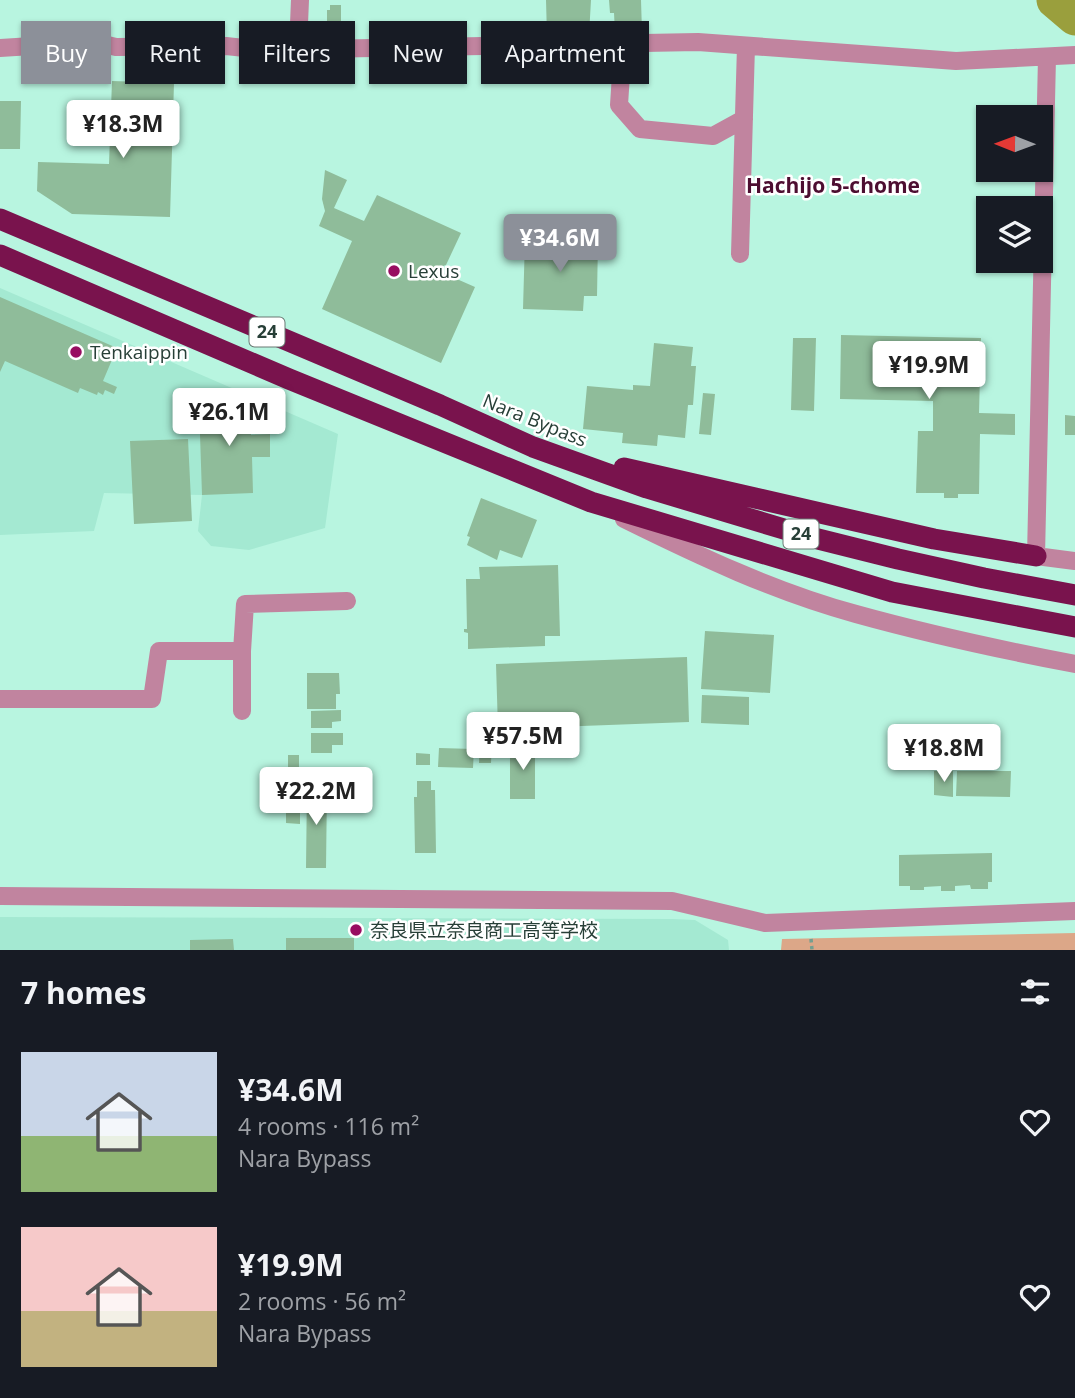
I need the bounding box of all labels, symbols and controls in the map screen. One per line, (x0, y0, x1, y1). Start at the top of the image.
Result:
chip: Buy (21, 21, 111, 84)
chip: Rent (125, 21, 225, 84)
chip: Filters (239, 21, 355, 84)
chip: New (369, 21, 467, 84)
chip: Apartment (481, 21, 649, 84)
pin: ¥18.3M (66, 100, 180, 160)
north arrow (976, 105, 1054, 182)
map controls (976, 105, 1053, 273)
text: ¥18.3M (83, 107, 163, 139)
district label: Hachijo 5-chome (746, 171, 920, 199)
button: layers (976, 196, 1053, 273)
pin: ¥34.6M (503, 215, 617, 274)
text: ¥34.6M (520, 221, 600, 253)
place label: Lexus (408, 258, 459, 284)
marker: Lexus (386, 263, 402, 279)
road number: 24 (250, 318, 284, 346)
place label: Tenkaippin (90, 339, 188, 365)
pin: ¥19.9M (872, 342, 986, 401)
marker: Tenkaippin (68, 344, 84, 360)
text: ¥19.9M (889, 348, 969, 380)
street label: Nara Bypass (479, 387, 591, 453)
pin: ¥26.1M (172, 388, 286, 448)
text: ¥26.1M (189, 395, 269, 427)
road number: 24 (784, 520, 818, 548)
pin: ¥57.5M (466, 712, 580, 772)
text: ¥57.5M (483, 719, 563, 751)
pin: ¥18.8M (887, 724, 1001, 784)
text: ¥18.8M (904, 731, 984, 763)
pin: ¥22.2M (259, 768, 373, 827)
text: ¥22.2M (276, 774, 356, 806)
place label: 奈良県立奈良商工高等学校 (370, 917, 598, 943)
marker: 奈良県立奈良商工高等学校 (348, 922, 364, 938)
text: 7 homes (21, 972, 146, 1013)
icon: filters (1016, 973, 1054, 1011)
text: ¥34.6M (238, 1069, 343, 1110)
icon: home (77, 1080, 161, 1164)
icon: heart (1016, 1103, 1054, 1141)
text: 4 rooms · 116 m² (238, 1110, 419, 1142)
text: Nara Bypass (238, 1142, 371, 1174)
text: ¥19.9M (238, 1244, 343, 1285)
icon: home (77, 1255, 161, 1339)
icon: heart (1016, 1278, 1054, 1316)
text: 2 rooms · 56 m² (238, 1285, 406, 1317)
text: Nara Bypass (238, 1317, 371, 1349)

